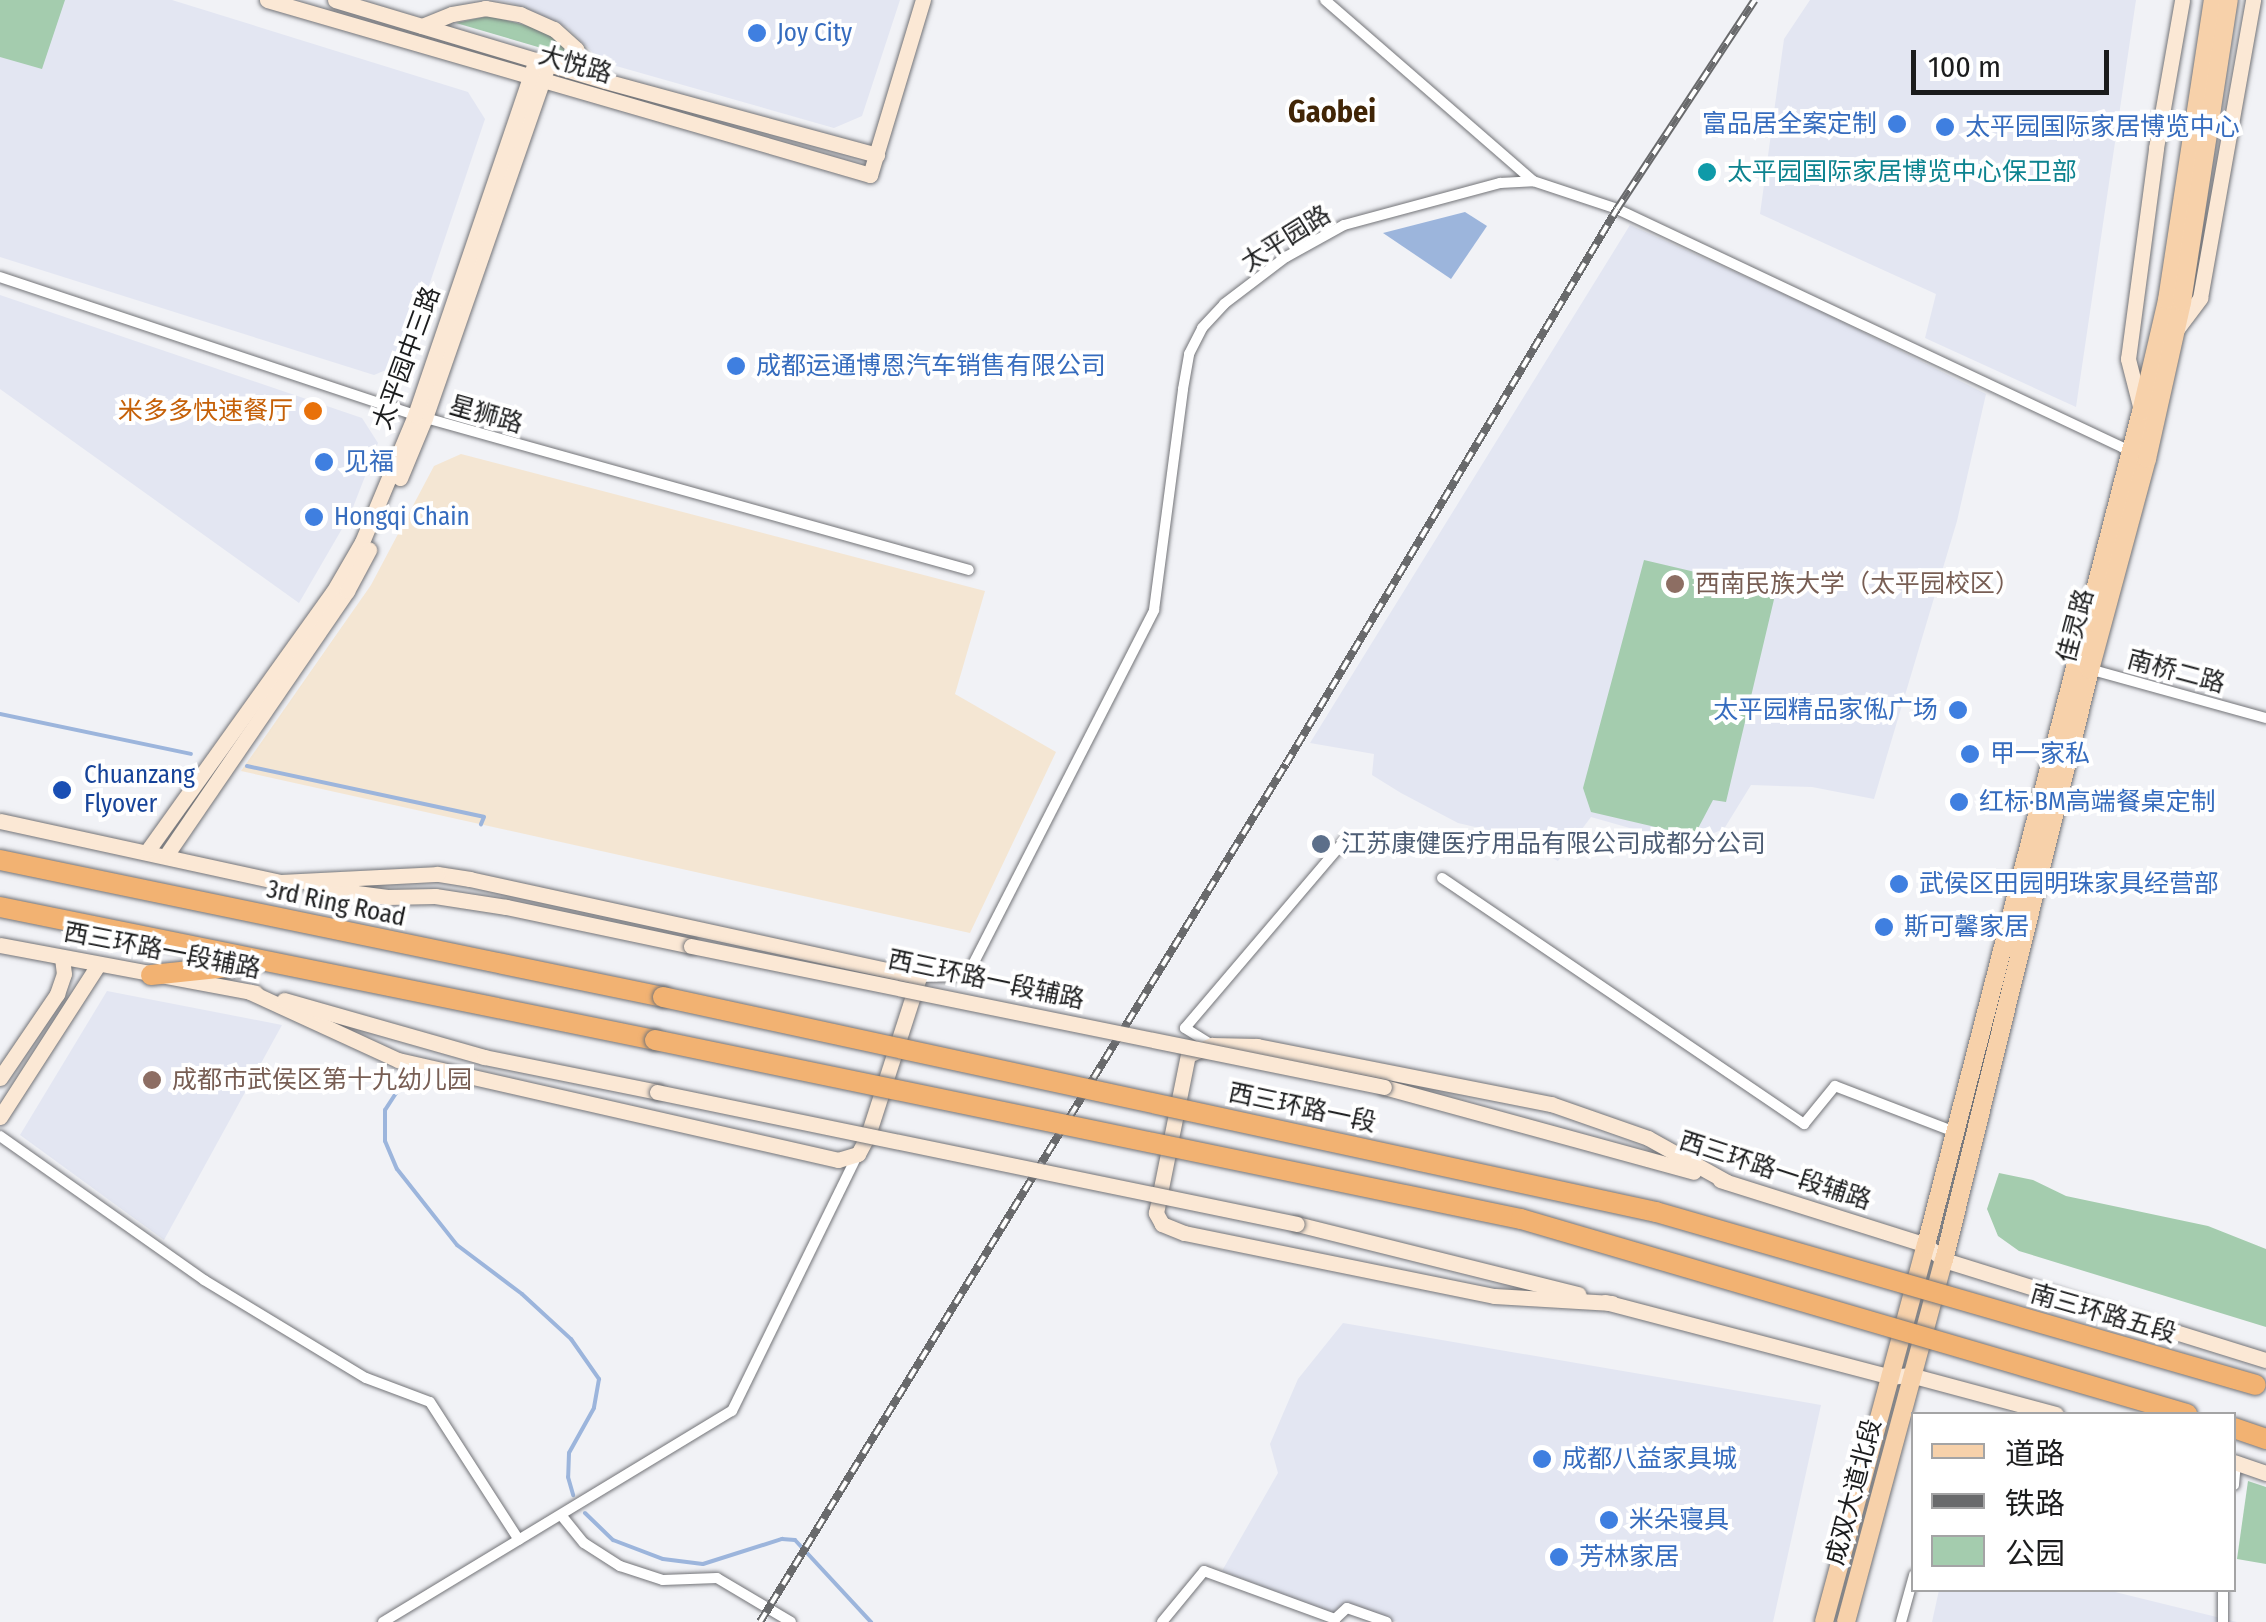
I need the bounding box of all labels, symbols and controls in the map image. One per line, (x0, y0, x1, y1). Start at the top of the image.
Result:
place label: Joy City (777, 18, 852, 48)
marker: Joy City (746, 22, 768, 44)
scale bar (1916, 30, 2114, 92)
street label: 大悦路 (535, 40, 615, 90)
text: 100 m (1928, 49, 2001, 85)
district label: Gaobei (1288, 94, 1376, 130)
place label: 富品居全案定制 (1702, 109, 1877, 139)
place label: 太平园国际家居博览中心 (1965, 112, 2240, 142)
marker: 富品居全案定制 (1886, 113, 1908, 135)
marker: 太平园国际家居博览中心 (1934, 116, 1956, 138)
place label: 太平园国际家居博览中心保卫部 (1727, 157, 2077, 187)
marker: 太平园国际家居博览中心保卫部 (1696, 161, 1718, 183)
street label: 太平园路 (1236, 200, 1336, 278)
street label: 太平园中三路 (367, 282, 447, 434)
place label: 成都运通博恩汽车销售有限公司 (756, 351, 1106, 381)
marker: 成都运通博恩汽车销售有限公司 (725, 355, 747, 377)
street label: 星狮路 (446, 390, 526, 440)
place label: 米多多快速餐厅 (118, 396, 293, 426)
marker: 米多多快速餐厅 (302, 400, 324, 422)
place label: 见福 (344, 447, 394, 477)
marker: 见福 (313, 451, 335, 473)
place label: Hongqi Chain (334, 502, 470, 532)
marker: Hongqi Chain (303, 506, 325, 528)
place label: 西南民族大学（太平园校区） (1695, 569, 2020, 599)
marker: 西南民族大学（太平园校区） (1664, 573, 1686, 595)
street label: 佳灵路 (2052, 586, 2100, 666)
street label: 南桥二路 (2124, 645, 2228, 699)
place label: 太平园精品家俬广场 (1713, 695, 1938, 725)
marker: 太平园精品家俬广场 (1947, 699, 1969, 721)
place label: 甲一家私 (1990, 739, 2090, 769)
marker: 甲一家私 (1959, 743, 1981, 765)
place label: Chuanzang Flyover (84, 761, 195, 820)
marker: Chuanzang Flyover (49, 777, 75, 803)
place label: 红标·BM高端餐桌定制 (1979, 787, 2216, 817)
marker: 红标·BM高端餐桌定制 (1948, 791, 1970, 813)
place label: 江苏康健医疗用品有限公司成都分公司 (1341, 829, 1766, 859)
marker: 江苏康健医疗用品有限公司成都分公司 (1310, 833, 1332, 855)
place label: 武侯区田园明珠家具经营部 (1919, 869, 2219, 899)
marker: 武侯区田园明珠家具经营部 (1888, 873, 1910, 895)
street label: 3rd Ring Road (264, 875, 408, 933)
place label: 斯可馨家居 (1904, 912, 2029, 942)
marker: 斯可馨家居 (1873, 916, 1895, 938)
street label: 西三环路一段辅路 (61, 917, 263, 985)
street label: 西三环路一段辅路 (885, 945, 1087, 1015)
place label: 成都市武侯区第十九幼儿园 (172, 1065, 472, 1095)
marker: 成都市武侯区第十九幼儿园 (141, 1069, 163, 1091)
street label: 西三环路一段 (1226, 1078, 1378, 1138)
street label: 西三环路一段辅路 (1675, 1126, 1875, 1216)
street label: 南三环路五段 (2027, 1279, 2179, 1349)
legend (1911, 1412, 2236, 1592)
street label: 成双大道北段 (1820, 1416, 1888, 1568)
text: 道路 (2005, 1436, 2065, 1472)
place label: 成都八益家具城 (1562, 1444, 1737, 1474)
marker: 成都八益家具城 (1531, 1448, 1553, 1470)
text: 铁路 (2005, 1486, 2065, 1522)
place label: 米朵寝具 (1629, 1505, 1729, 1535)
marker: 米朵寝具 (1598, 1509, 1620, 1531)
text: 公园 (2005, 1536, 2065, 1572)
place label: 芳林家居 (1579, 1542, 1679, 1572)
marker: 芳林家居 (1548, 1546, 1570, 1568)

